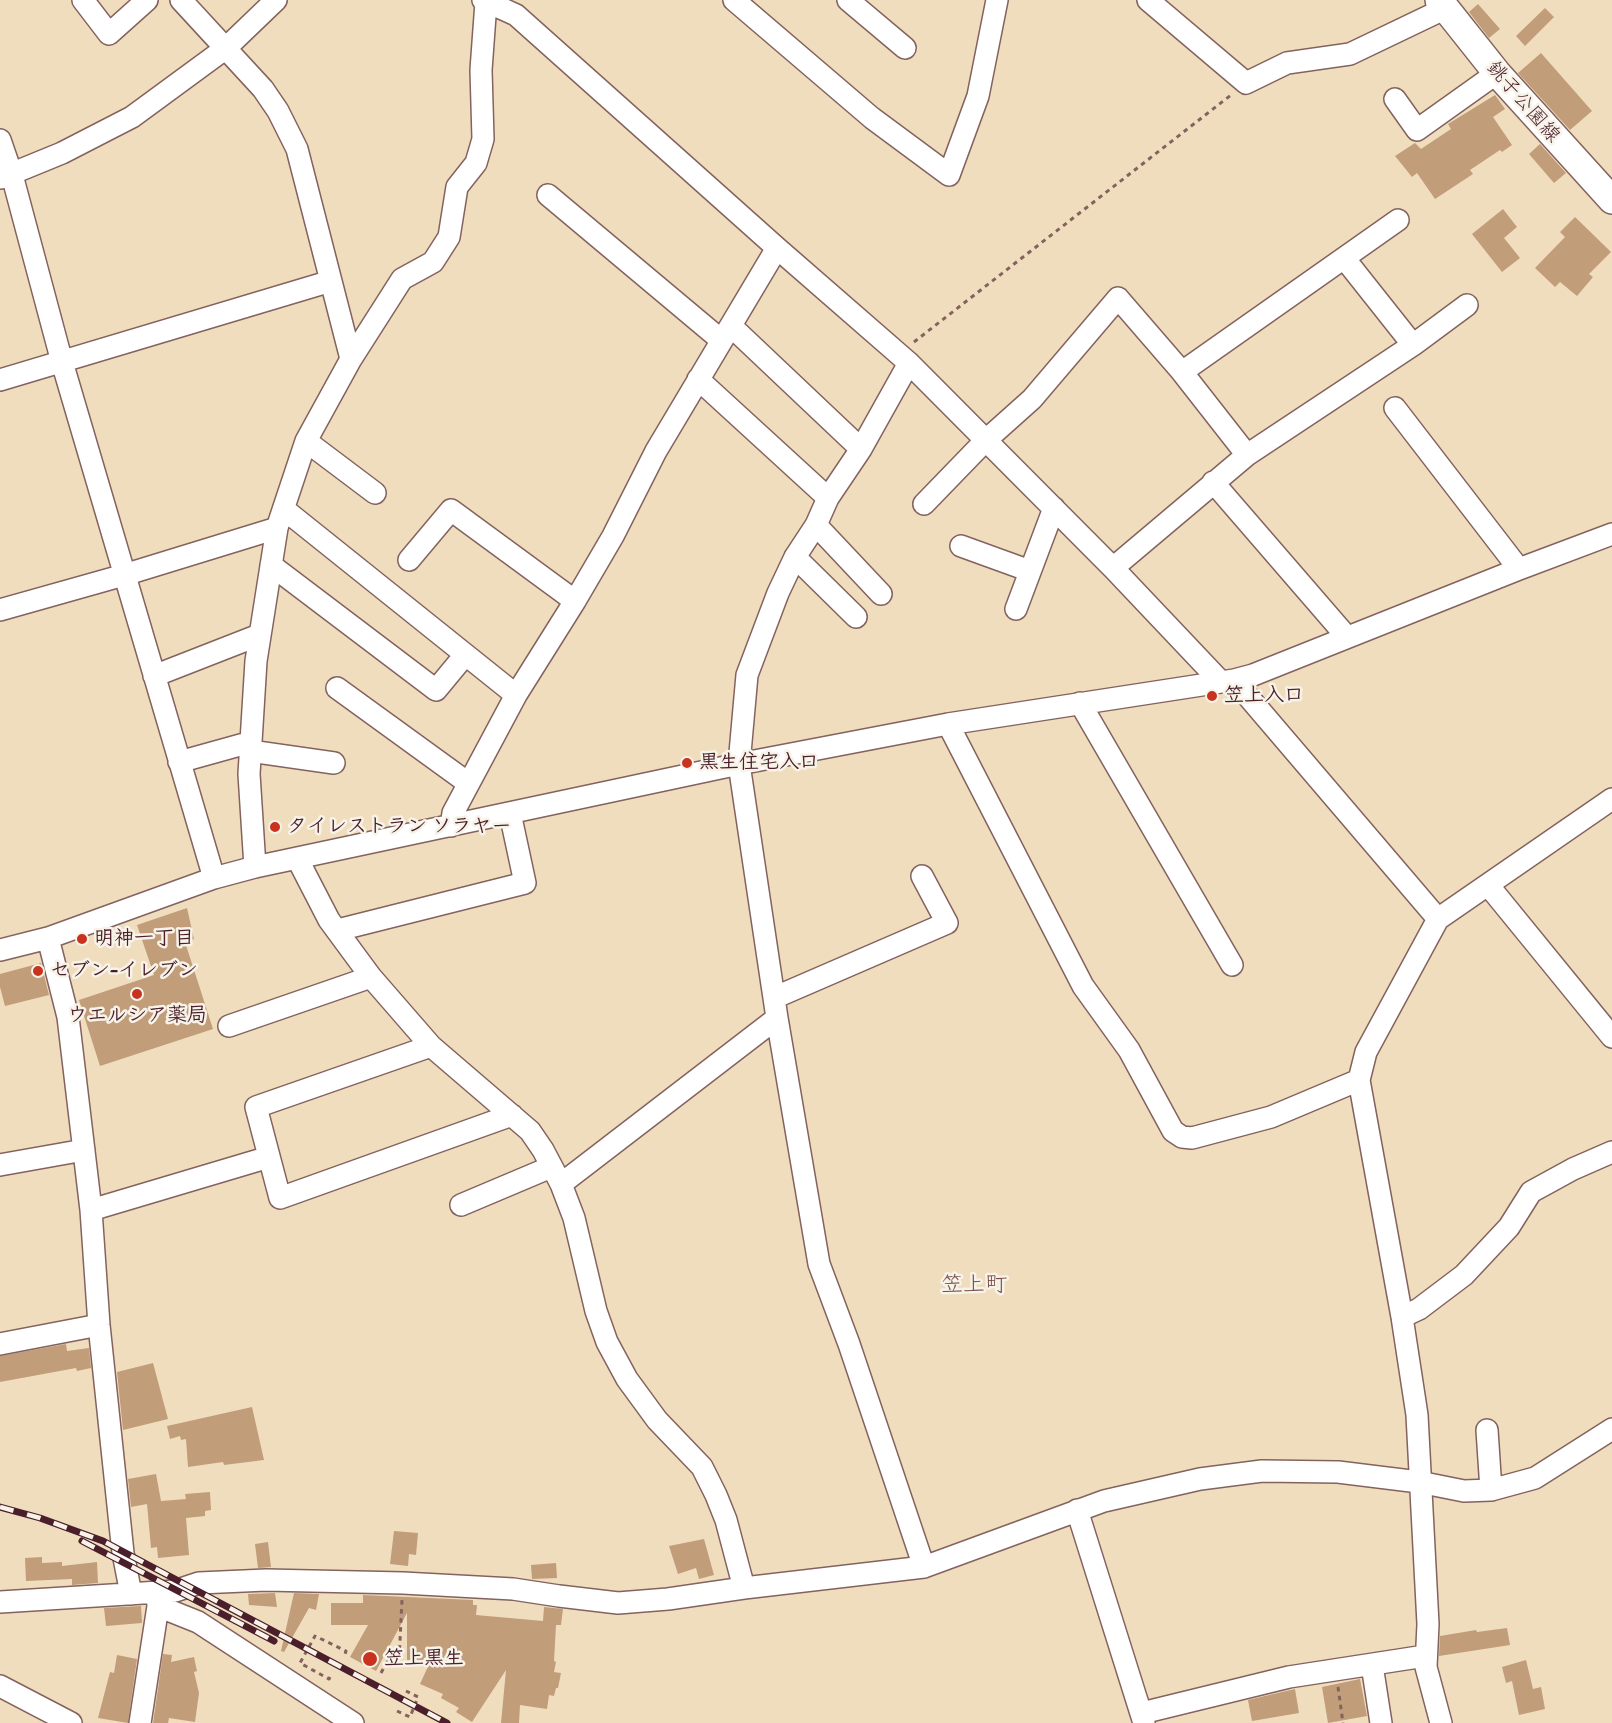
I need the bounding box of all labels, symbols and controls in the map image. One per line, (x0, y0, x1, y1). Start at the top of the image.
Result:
street label: 銚子公園線 (1481, 56, 1565, 148)
place label: 笠上入口 (1224, 684, 1304, 708)
marker: 笠上入口 (1205, 689, 1219, 703)
place label: 黒生住宅入口 (699, 751, 819, 775)
marker: 黒生住宅入口 (680, 756, 694, 770)
place label: タイレストラン ソラヤー (287, 815, 512, 839)
marker: タイレストラン ソラヤー (268, 820, 282, 834)
place label: 明神一丁目 (94, 927, 194, 951)
marker: 明神一丁目 (75, 932, 89, 946)
place label: セブン-イレブン (50, 959, 198, 983)
marker: セブン-イレブン (31, 964, 45, 978)
marker: ウエルシア薬局 (130, 987, 144, 1001)
place label: ウエルシア薬局 (67, 1004, 207, 1028)
district label: 笠上町 (941, 1272, 1007, 1298)
place label: 笠上黒生 (384, 1647, 464, 1671)
marker: 笠上黒生 (361, 1650, 379, 1668)

